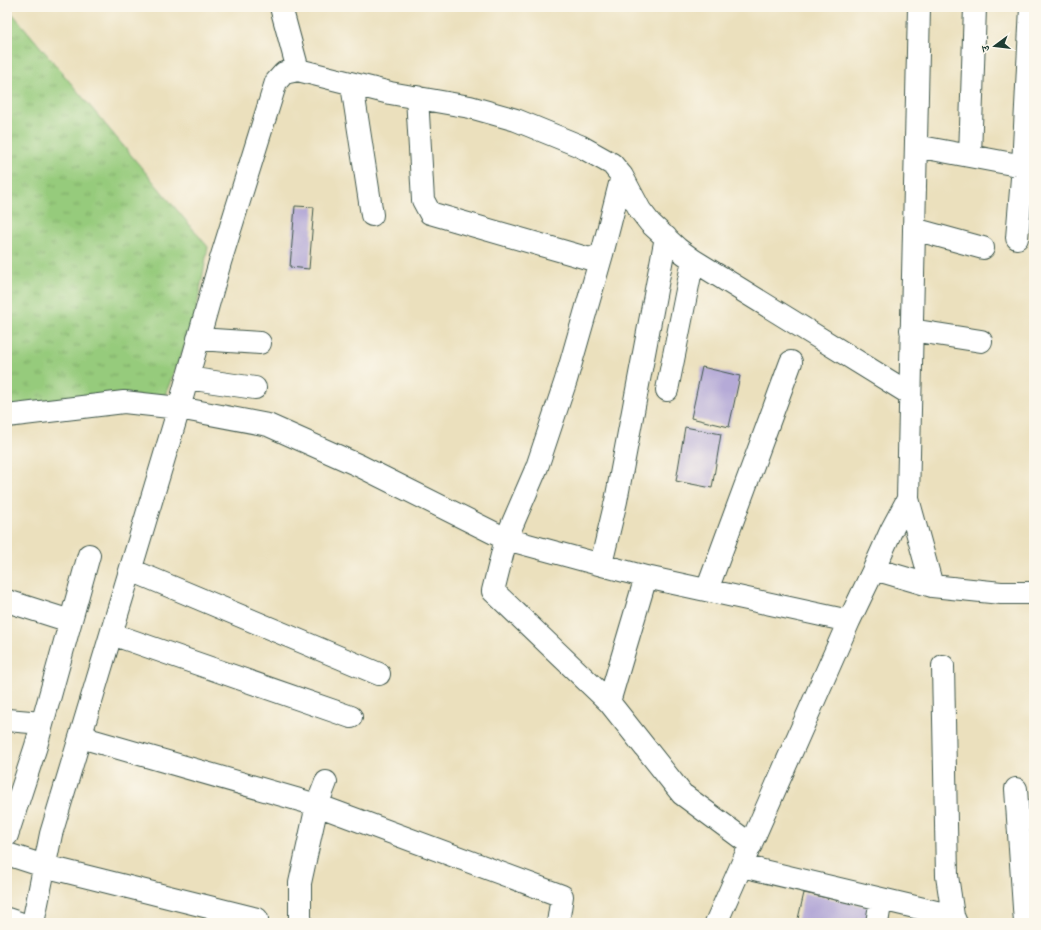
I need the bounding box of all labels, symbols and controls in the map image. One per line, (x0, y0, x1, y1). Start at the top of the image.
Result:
north arrow (975, 26, 1015, 66)
text: उ (977, 42, 994, 54)

